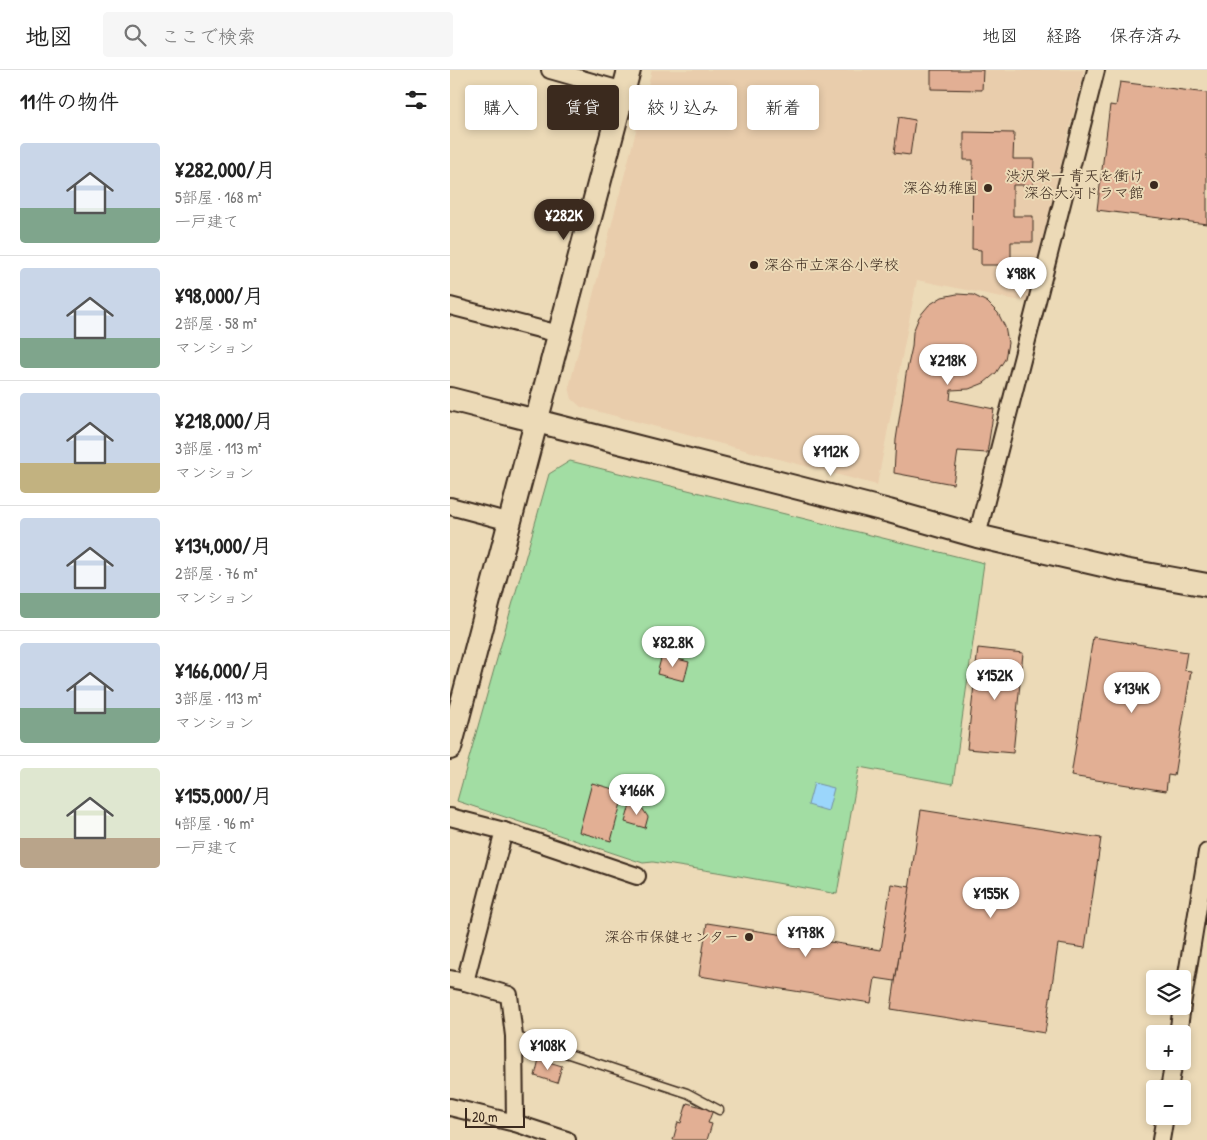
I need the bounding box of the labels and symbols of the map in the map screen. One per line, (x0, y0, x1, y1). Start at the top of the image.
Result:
place label: 渋沢栄一 青天を衝け 深谷大河ドラマ館 (1006, 165, 1144, 203)
place label: 深谷幼稚園 (903, 177, 978, 198)
marker: 渋沢栄一 青天を衝け 深谷大河ドラマ館 (1148, 179, 1160, 191)
marker: 深谷幼稚園 (982, 182, 994, 194)
pin: ¥282K (529, 198, 599, 241)
place label: 深谷市立深谷小学校 (764, 254, 899, 275)
pin: ¥98K (991, 256, 1051, 299)
marker: 深谷市立深谷小学校 (748, 259, 760, 271)
pin: ¥218K (913, 344, 983, 386)
pin: ¥112K (796, 434, 866, 477)
pin: ¥82.8K (632, 626, 714, 668)
pin: ¥152K (960, 658, 1030, 701)
pin: ¥134K (1097, 672, 1167, 714)
pin: ¥166K (602, 774, 672, 816)
pin: ¥155K (956, 876, 1026, 919)
pin: ¥178K (771, 916, 841, 958)
place label: 深谷市保健センター (605, 926, 739, 947)
marker: 深谷市保健センター (743, 931, 755, 943)
pin: ¥108K (513, 1028, 583, 1071)
scale bar (465, 1105, 525, 1128)

